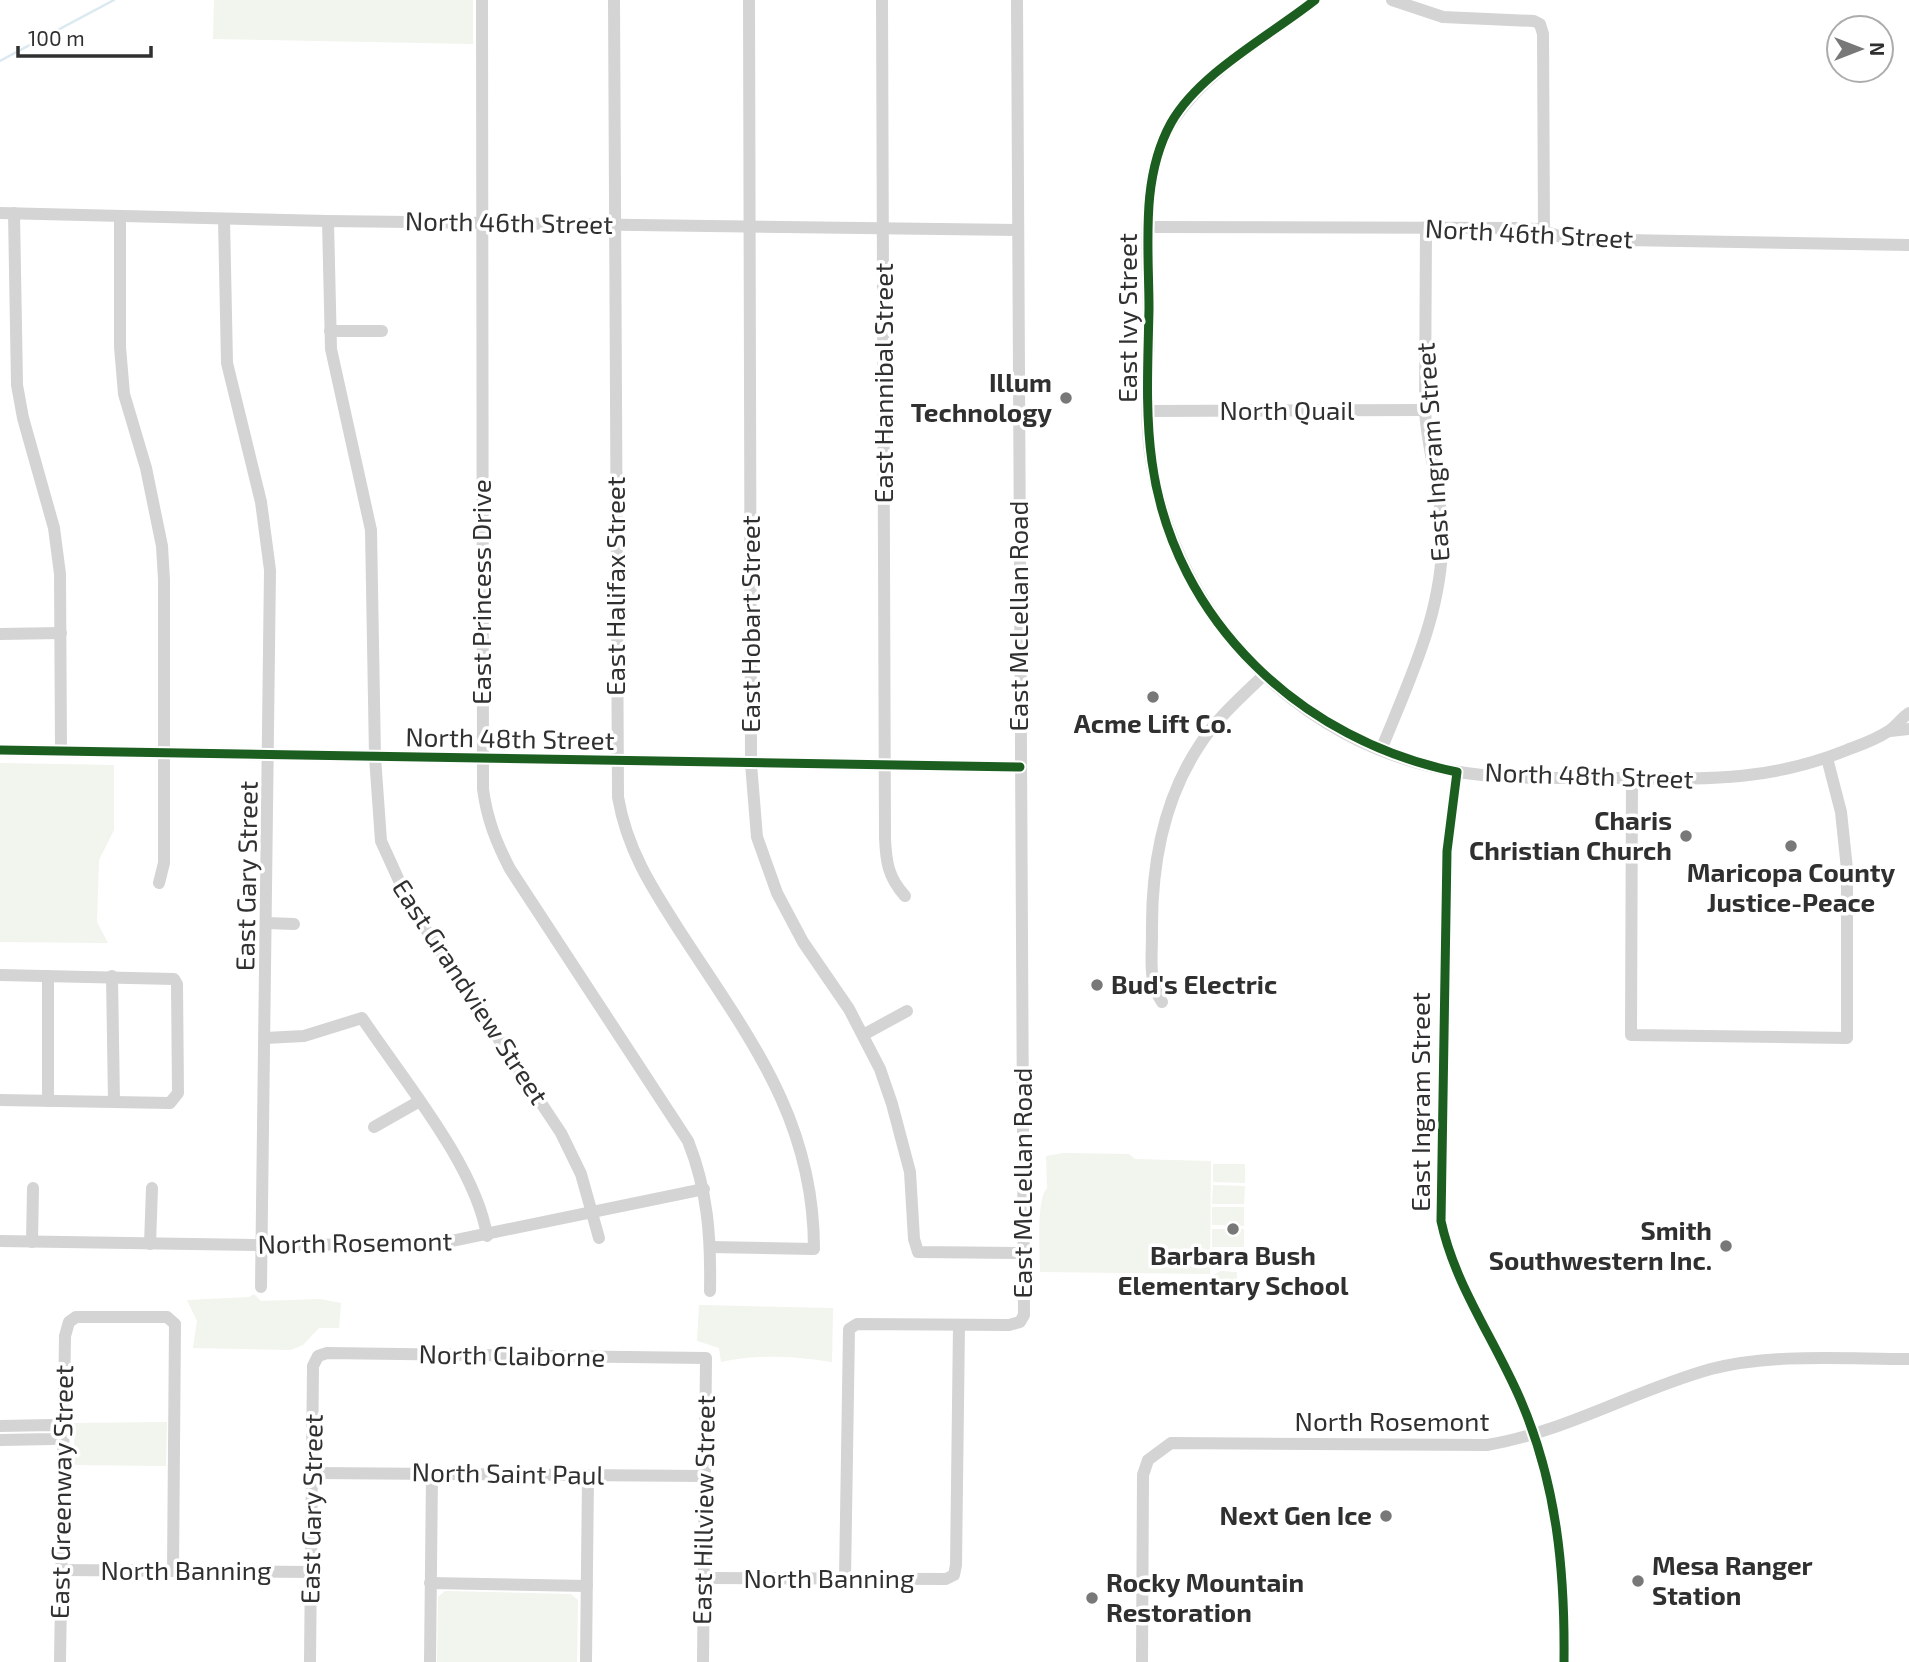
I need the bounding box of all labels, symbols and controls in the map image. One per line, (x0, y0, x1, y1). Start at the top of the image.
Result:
scale bar (18, 14, 150, 58)
north arrow (1825, 14, 1895, 84)
text: 100 m (28, 25, 85, 50)
text: N (1866, 42, 1889, 56)
street label: North 46th Street (405, 204, 614, 239)
street label: North 46th Street (1424, 212, 1634, 253)
street label: East Ivy Street (1111, 233, 1142, 403)
street label: East Hannibal Street (867, 263, 898, 503)
street label: East Ingram Street (1408, 341, 1455, 563)
place label: Illum Technology (911, 366, 1052, 428)
marker: Illum Technology (1058, 390, 1074, 406)
street label: North Quail (1220, 394, 1355, 425)
street label: East Halifax Street (599, 476, 630, 696)
street label: East Princess Drive (465, 479, 496, 705)
street label: East McLellan Road (1002, 500, 1033, 732)
street label: East Hobart Street (734, 515, 765, 733)
marker: Acme Lift Co. (1145, 689, 1161, 705)
place label: Acme Lift Co. (1074, 707, 1232, 738)
street label: North 48th Street (405, 720, 615, 755)
street label: North 48th Street (1484, 755, 1694, 794)
street label: East Gary Street (228, 781, 263, 971)
place label: Charis Christian Church (1469, 804, 1672, 865)
marker: Charis Christian Church (1678, 828, 1694, 844)
marker: Maricopa County Justice-Peace (1783, 838, 1799, 854)
place label: Maricopa County Justice-Peace (1687, 856, 1895, 917)
street label: East Grandview Street (387, 873, 556, 1110)
place label: Bud's Electric (1111, 968, 1277, 999)
marker: Bud's Electric (1089, 977, 1105, 993)
street label: East Ingram Street (1404, 992, 1435, 1212)
street label: East McLellan Road (1006, 1067, 1037, 1299)
place label: Smith Southwestern Inc. (1489, 1214, 1712, 1275)
marker: Barbara Bush Elementary School (1225, 1221, 1241, 1237)
street label: North Rosemont (257, 1224, 453, 1259)
marker: Smith Southwestern Inc. (1718, 1238, 1734, 1254)
place label: Barbara Bush Elementary School (1117, 1239, 1349, 1301)
street label: North Claiborne (418, 1337, 606, 1372)
street label: East Greenway Street (43, 1365, 78, 1619)
street label: East Hillview Street (685, 1395, 720, 1625)
street label: North Rosemont (1295, 1405, 1489, 1436)
street label: East Gary Street (293, 1414, 328, 1604)
street label: North Saint Paul (412, 1455, 605, 1490)
place label: Next Gen Ice (1220, 1499, 1372, 1530)
marker: Next Gen Ice (1378, 1508, 1394, 1524)
place label: Mesa Ranger Station (1652, 1549, 1813, 1610)
street label: North Banning (100, 1554, 272, 1585)
street label: North Banning (743, 1562, 915, 1593)
place label: Rocky Mountain Restoration (1106, 1566, 1304, 1627)
marker: Mesa Ranger Station (1630, 1573, 1646, 1589)
marker: Rocky Mountain Restoration (1084, 1590, 1100, 1606)

